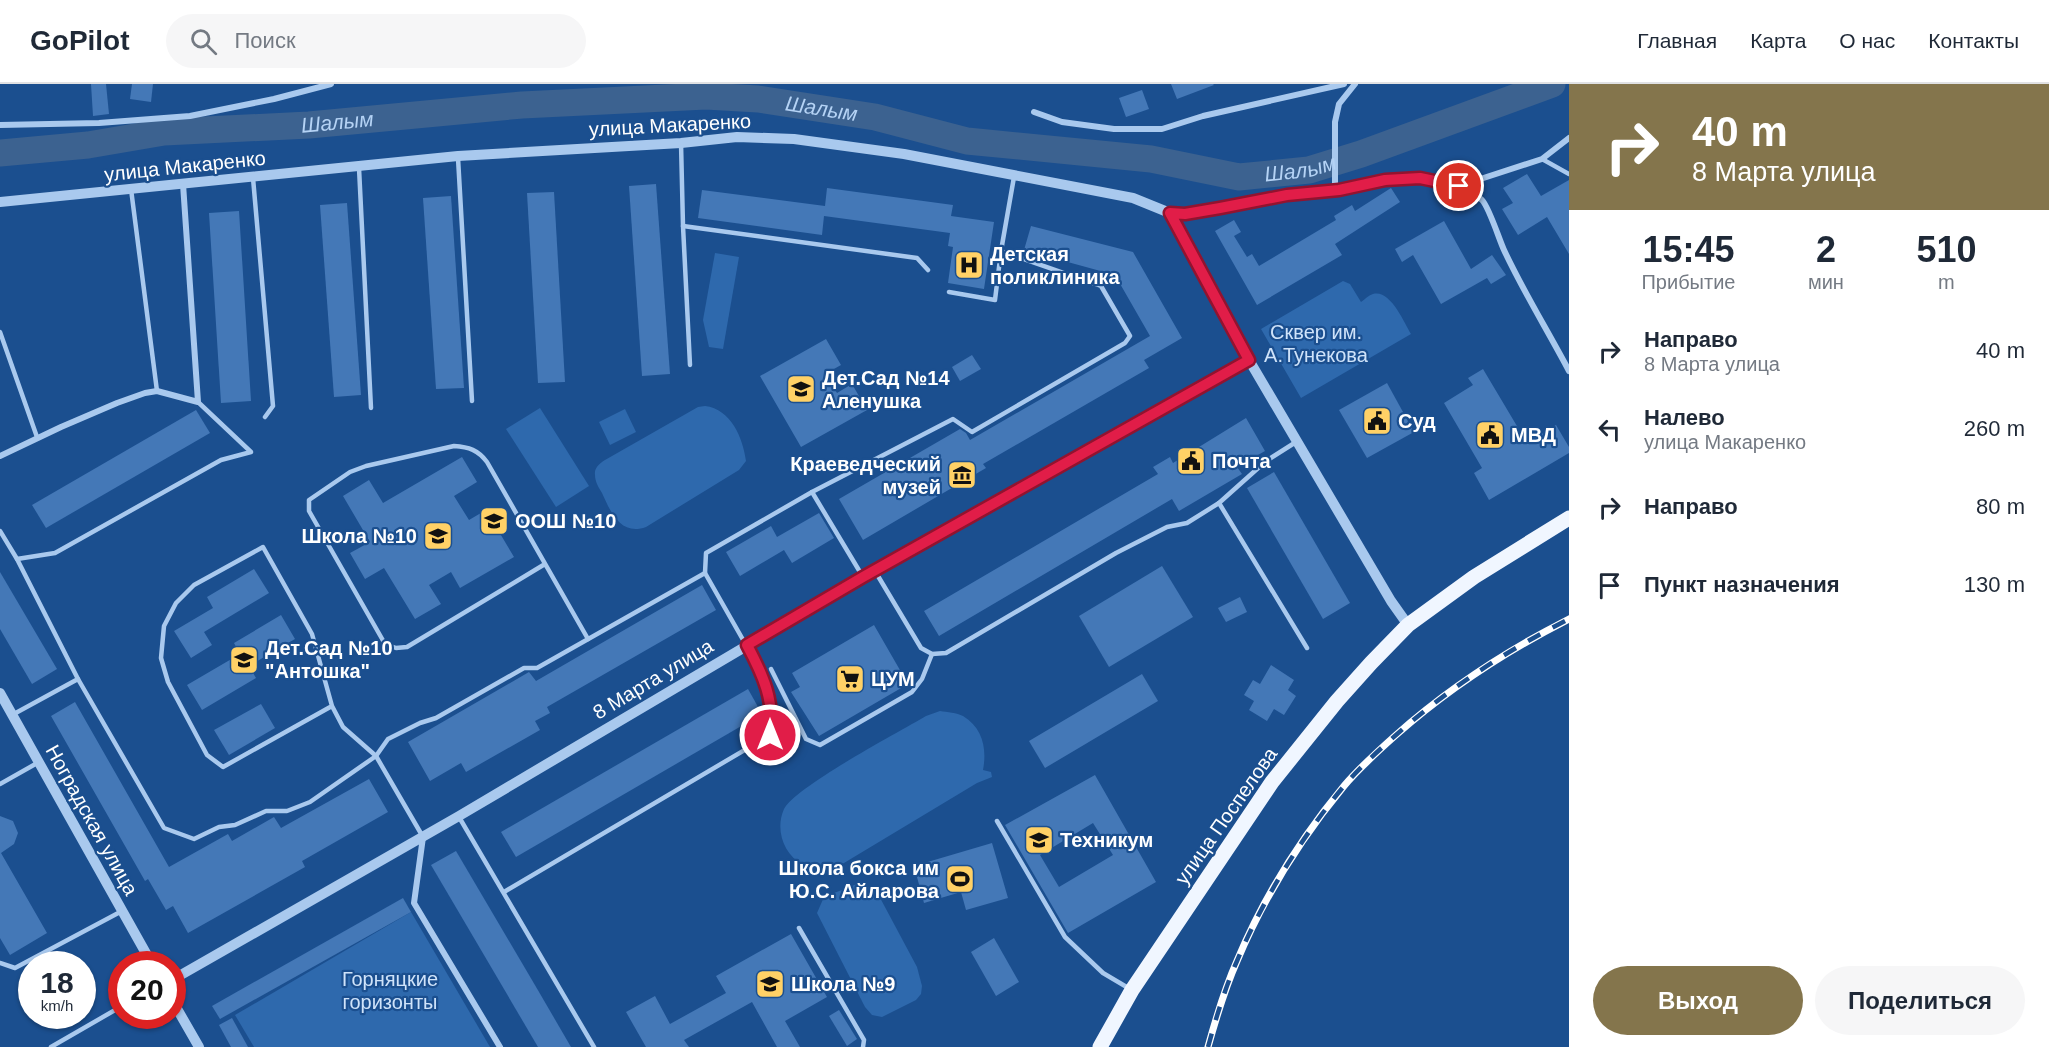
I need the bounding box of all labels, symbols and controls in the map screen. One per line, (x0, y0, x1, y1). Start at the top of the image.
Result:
search box (166, 14, 586, 68)
text: GoPilot (30, 25, 130, 56)
icon: search (187, 25, 220, 58)
text: Поиск (235, 28, 296, 53)
text: Главная (1637, 29, 1717, 52)
text: Карта (1750, 29, 1806, 52)
text: О нас (1839, 29, 1895, 52)
text: Контакты (1928, 29, 2019, 52)
water label: Шалым (784, 91, 859, 125)
water label: Шалым (300, 107, 374, 137)
icon: right (1593, 108, 1671, 186)
text: 40 m (1692, 108, 1788, 155)
street label: улица Макаренко (588, 110, 752, 140)
street label: улица Макаренко (103, 147, 267, 185)
water label: Шалым (1263, 150, 1339, 185)
text: 8 Марта улица (1692, 157, 1876, 187)
pin (1433, 160, 1484, 211)
icon: arrive (1442, 169, 1475, 202)
text: 15:45 (1642, 229, 1735, 270)
text: 2 (1816, 229, 1836, 270)
text: 510 (1916, 229, 1976, 270)
place label: Детская поликлиника (990, 243, 1120, 288)
hospital icon: Детская поликлиника (953, 249, 985, 281)
text: Прибытие (1641, 271, 1735, 293)
text: мин (1808, 271, 1844, 293)
text: m (1938, 271, 1955, 293)
park label: Сквер им. А.Тунекова (1264, 321, 1369, 366)
text: Направо (1644, 327, 1738, 352)
icon: right (1593, 335, 1626, 368)
text: 40 m (1976, 338, 2025, 363)
text: 8 Марта улица (1644, 353, 1780, 375)
place label: Дет.Сад №14 Аленушка (822, 367, 950, 412)
school or university icon: Дет.Сад №14 Аленушка (785, 373, 817, 405)
public building icon: Суд (1361, 405, 1393, 437)
text: Налево (1644, 405, 1725, 430)
place label: Суд (1398, 410, 1436, 432)
icon: left (1593, 413, 1626, 446)
text: 260 m (1964, 416, 2025, 441)
public building icon: МВД (1474, 419, 1506, 451)
place label: МВД (1511, 424, 1556, 446)
text: улица Макаренко (1644, 431, 1806, 453)
public building icon: Почта (1175, 445, 1207, 477)
place label: Почта (1212, 450, 1272, 472)
place label: Краеведческий музей (790, 453, 941, 498)
museum icon: Краеведческий музей (946, 459, 978, 491)
icon: right (1593, 491, 1626, 524)
text: Направо (1644, 494, 1738, 519)
text: 80 m (1976, 494, 2025, 519)
school or university icon: ООШ №10 (478, 505, 510, 537)
place label: ООШ №10 (515, 510, 616, 532)
school or university icon: Школа №10 (422, 520, 454, 552)
place label: Школа №10 (302, 525, 417, 547)
icon: arrive (1593, 569, 1626, 602)
text: Пункт назначения (1644, 572, 1840, 597)
text: 130 m (1964, 572, 2025, 597)
street label: 8 Марта улица (589, 634, 718, 723)
place label: Дет.Сад №10 "Антошка" (265, 637, 393, 682)
school or university icon: Дет.Сад №10 "Антошка" (228, 644, 260, 676)
supermarket icon: ЦУМ (834, 663, 866, 695)
place label: ЦУМ (871, 668, 915, 690)
position arrow (738, 703, 802, 767)
street label: Ноградская улица (42, 741, 143, 900)
street label: улица Поспелова (1171, 743, 1282, 889)
school or university icon: Техникум (1023, 824, 1055, 856)
place label: Техникум (1060, 829, 1153, 851)
place label: Школа бокса им Ю.С. Айларова (779, 857, 940, 902)
sports icon: Школа бокса им Ю.С. Айларова (944, 863, 976, 895)
speed limit sign: 20 (108, 951, 186, 1029)
text: 18 (40, 966, 74, 999)
button: Выход (1593, 966, 1803, 1035)
button: Поделиться (1815, 966, 2025, 1035)
park label: Горняцкие горизонты (342, 968, 438, 1013)
school or university icon: Школа №9 (754, 968, 786, 1000)
place label: Школа №9 (791, 973, 895, 995)
text: km/h (41, 997, 73, 1014)

